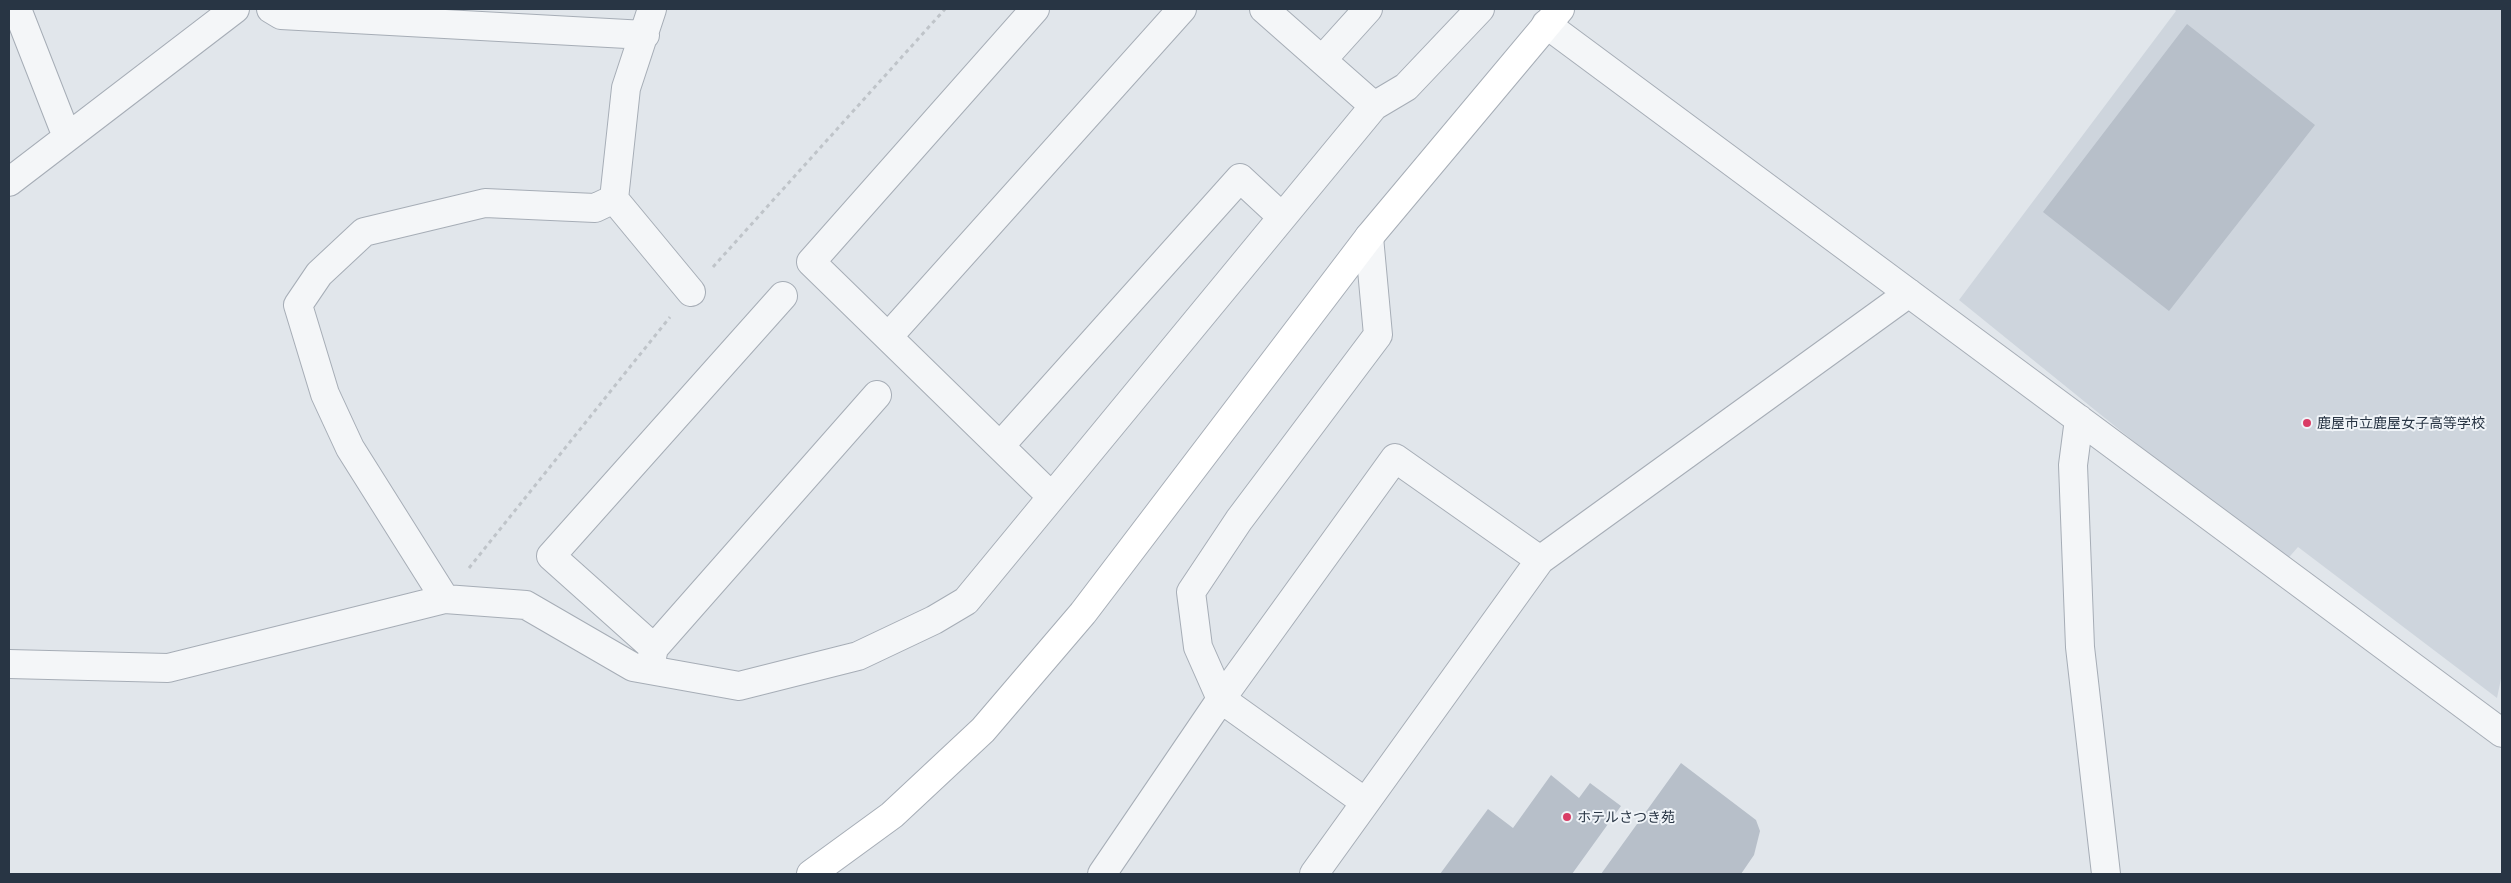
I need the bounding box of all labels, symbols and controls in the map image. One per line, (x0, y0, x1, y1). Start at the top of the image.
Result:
place label: 鹿屋市立鹿屋女子高等学校 (2317, 415, 2485, 431)
marker: 鹿屋市立鹿屋女子高等学校 (2301, 417, 2313, 429)
place label: ホテルさつき苑 (1577, 809, 1675, 825)
marker: ホテルさつき苑 (1561, 811, 1573, 823)

